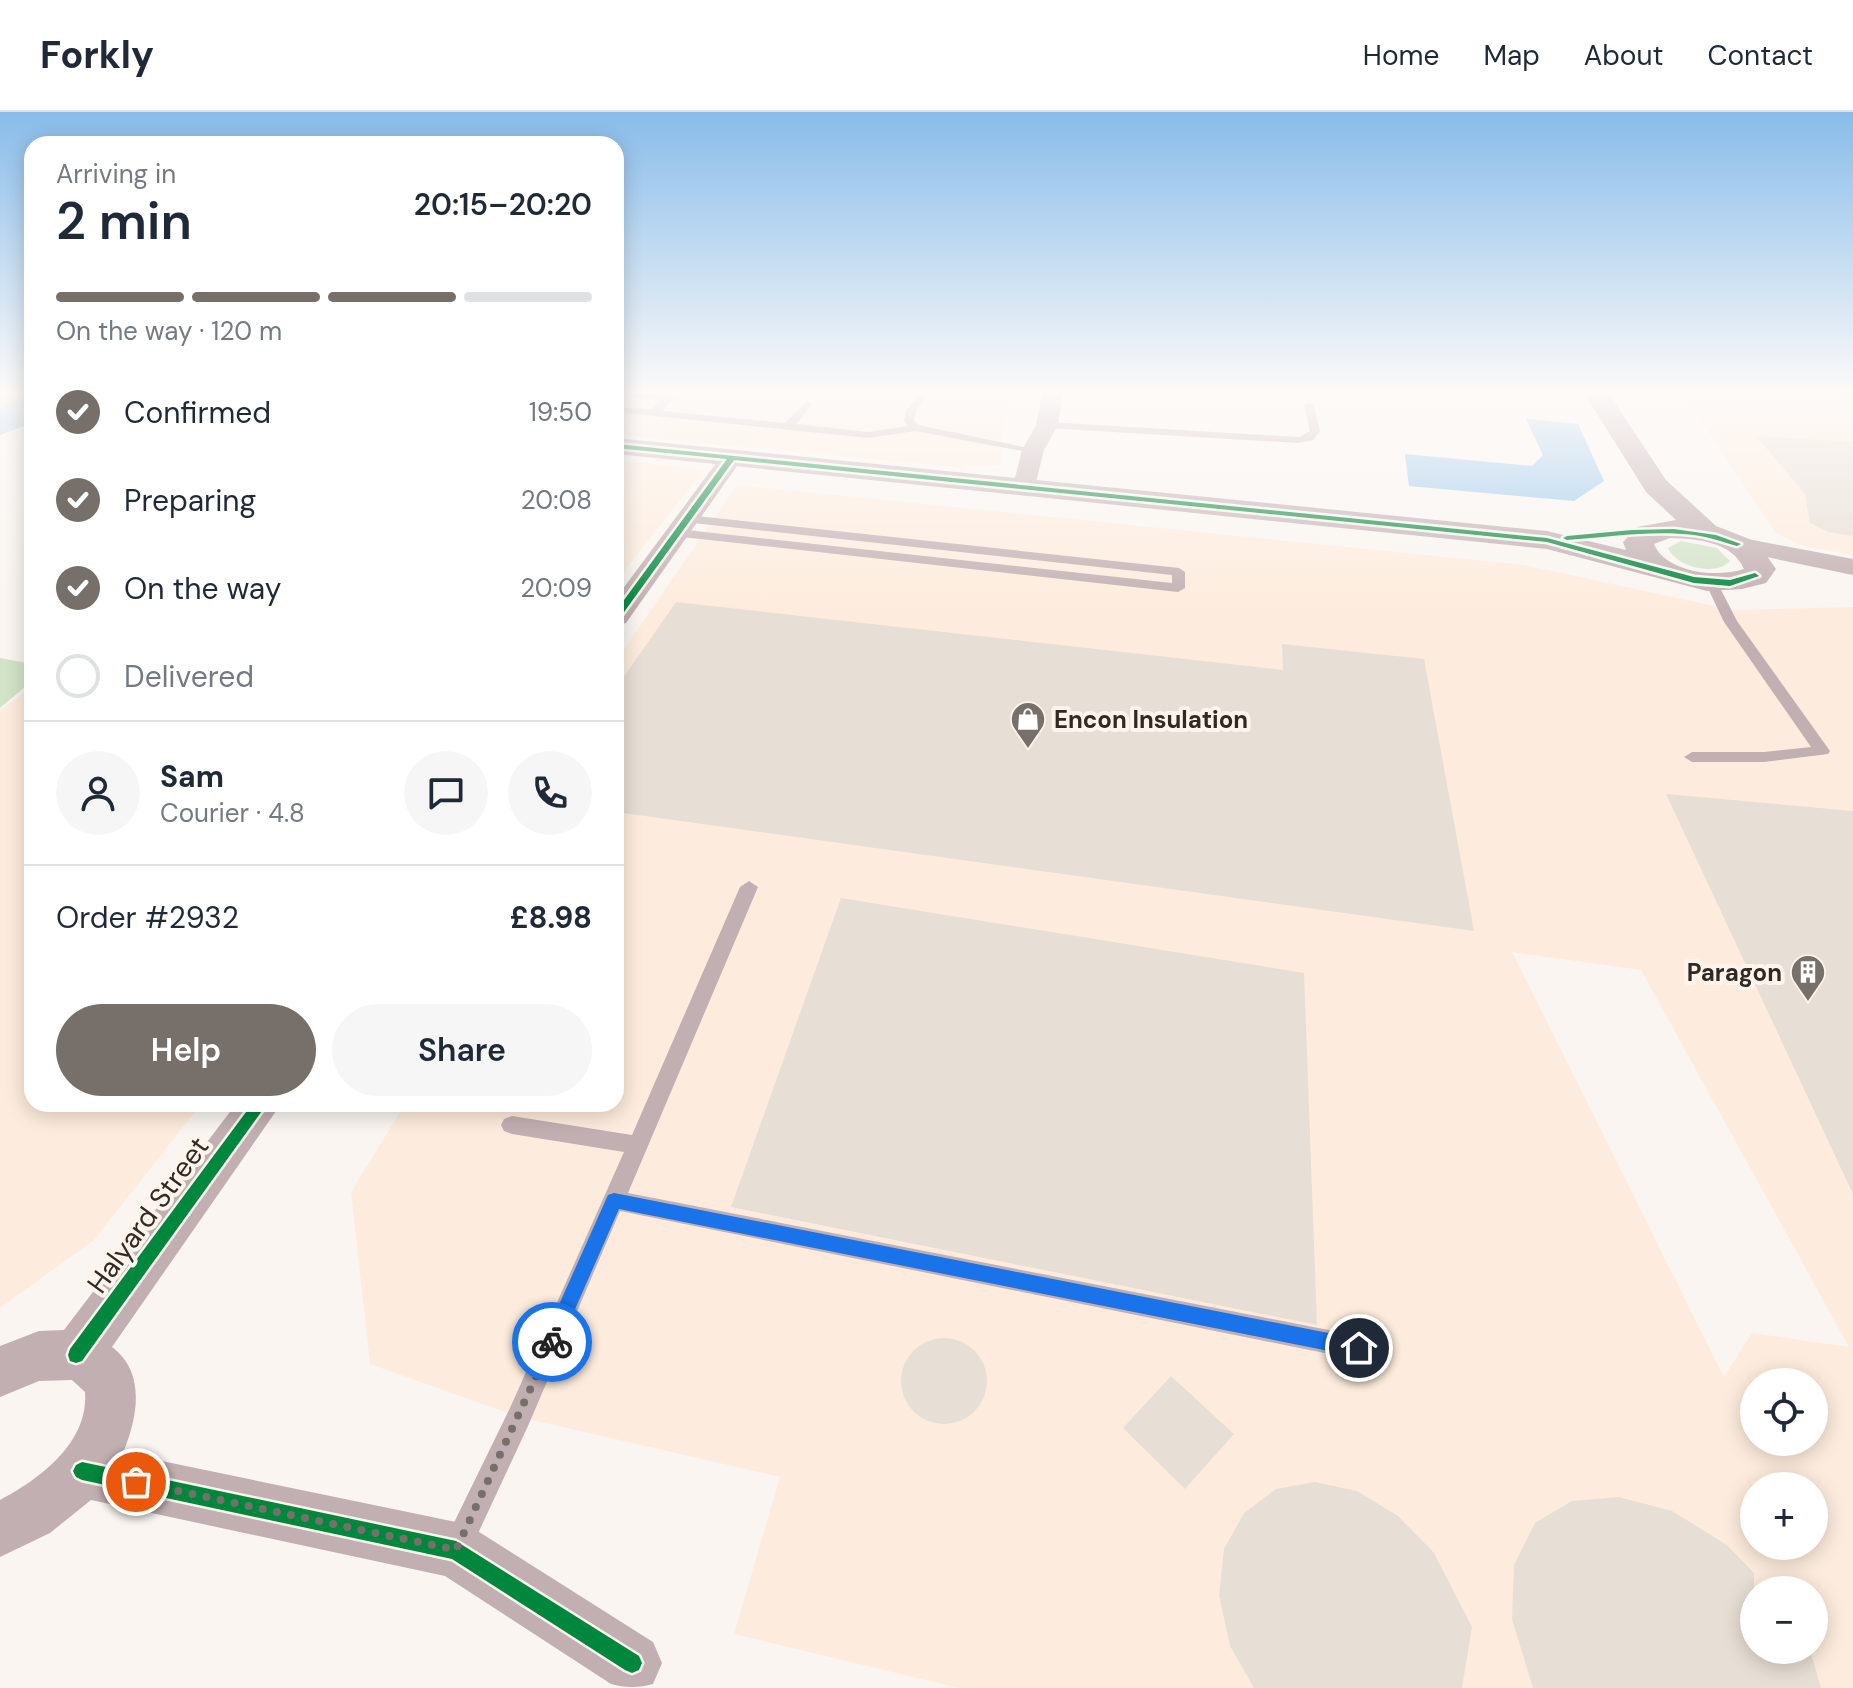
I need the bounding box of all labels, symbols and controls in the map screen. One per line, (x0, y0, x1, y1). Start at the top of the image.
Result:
text: Forkly (40, 30, 154, 80)
text: Home (1363, 37, 1439, 74)
text: Map (1483, 37, 1540, 74)
text: About (1584, 37, 1663, 74)
text: Contact (1707, 37, 1813, 74)
text: Arriving in (56, 157, 176, 191)
text: 20:15–20:20 (414, 185, 592, 224)
text: 2 min (56, 187, 192, 255)
text: On the way · 120 m (56, 314, 282, 348)
icon: check (56, 390, 100, 434)
text: Confirmed (124, 393, 271, 432)
text: 19:50 (529, 395, 592, 429)
icon: check (56, 478, 100, 522)
text: Preparing (124, 481, 256, 520)
text: 20:08 (521, 483, 592, 517)
icon: check (56, 566, 100, 610)
text: On the way (124, 569, 281, 608)
text: 20:09 (520, 571, 592, 605)
text: Delivered (124, 657, 254, 696)
shop icon: Encon Insulation (1009, 700, 1047, 750)
place label: Encon Insulation (1054, 704, 1248, 735)
button: person (56, 751, 140, 835)
button: chat (404, 751, 488, 835)
button: phone (508, 751, 592, 835)
text: Sam (160, 757, 224, 796)
text: Courier · 4.8 (160, 796, 305, 830)
text: Order #2932 (56, 898, 239, 937)
text: £8.98 (510, 898, 592, 937)
building icon: Paragon (1789, 953, 1827, 1003)
place label: Paragon (1687, 957, 1782, 988)
button: Help (56, 1004, 316, 1096)
button: Share (332, 1004, 592, 1096)
street label: Halyard Street (79, 1129, 217, 1301)
courier (512, 1302, 592, 1382)
pin (1325, 1314, 1393, 1382)
icon: bike (530, 1320, 574, 1364)
icon: home (1337, 1326, 1381, 1370)
map controls (1740, 1368, 1828, 1664)
button: locate (1740, 1368, 1828, 1456)
pin (102, 1448, 170, 1516)
icon: bag (114, 1460, 158, 1504)
button: + (1740, 1472, 1828, 1560)
button: − (1740, 1576, 1828, 1664)

